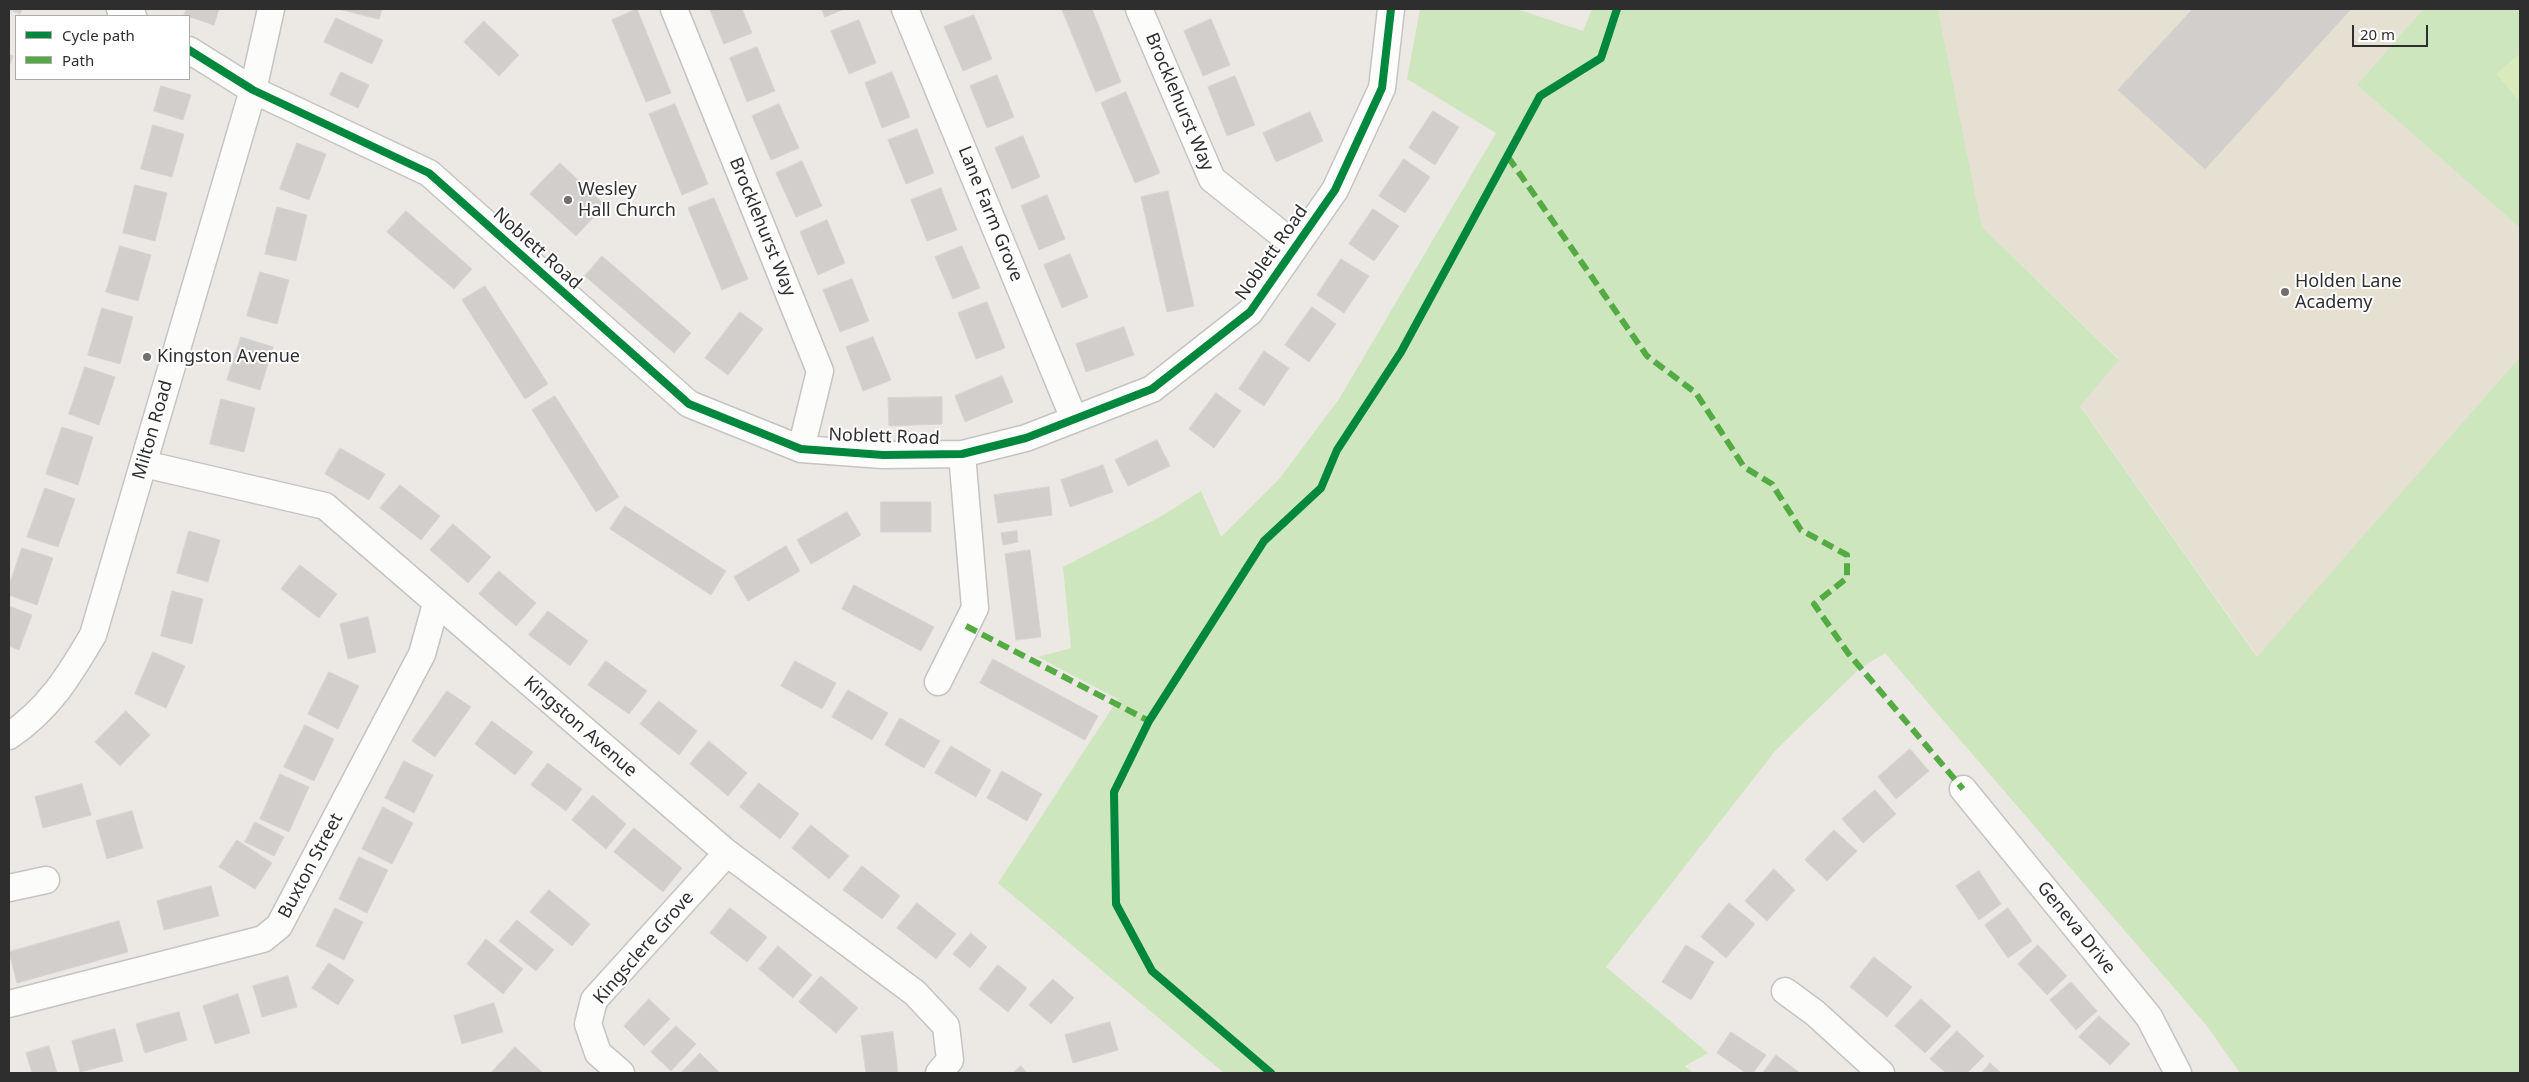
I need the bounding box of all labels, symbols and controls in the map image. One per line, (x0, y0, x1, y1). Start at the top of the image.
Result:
legend (15, 15, 190, 80)
scale bar (2354, 15, 2430, 47)
text: 20 m (2360, 24, 2395, 44)
text: Cycle path (62, 25, 135, 45)
street label: Brocklehurst Way (1140, 30, 1218, 174)
text: Path (62, 50, 94, 70)
street label: Lane Farm Grove (953, 143, 1027, 285)
street label: Brocklehurst Way (724, 154, 800, 300)
place label: Wesley Hall Church (578, 179, 676, 222)
marker: Wesley Hall Church (562, 194, 574, 206)
street label: Noblett Road (1231, 201, 1313, 305)
street label: Noblett Road (488, 204, 586, 294)
place label: Holden Lane Academy (2295, 271, 2402, 314)
marker: Holden Lane Academy (2279, 286, 2291, 298)
place label: Kingston Avenue (157, 346, 300, 368)
marker: Kingston Avenue (141, 351, 153, 363)
street label: Milton Road (129, 378, 177, 482)
street label: Noblett Road (828, 424, 940, 450)
street label: Kingston Avenue (519, 672, 641, 782)
street label: Buxton Street (274, 810, 348, 922)
street label: Geneva Drive (2032, 877, 2120, 979)
street label: Kingsclere Grove (589, 887, 699, 1009)

